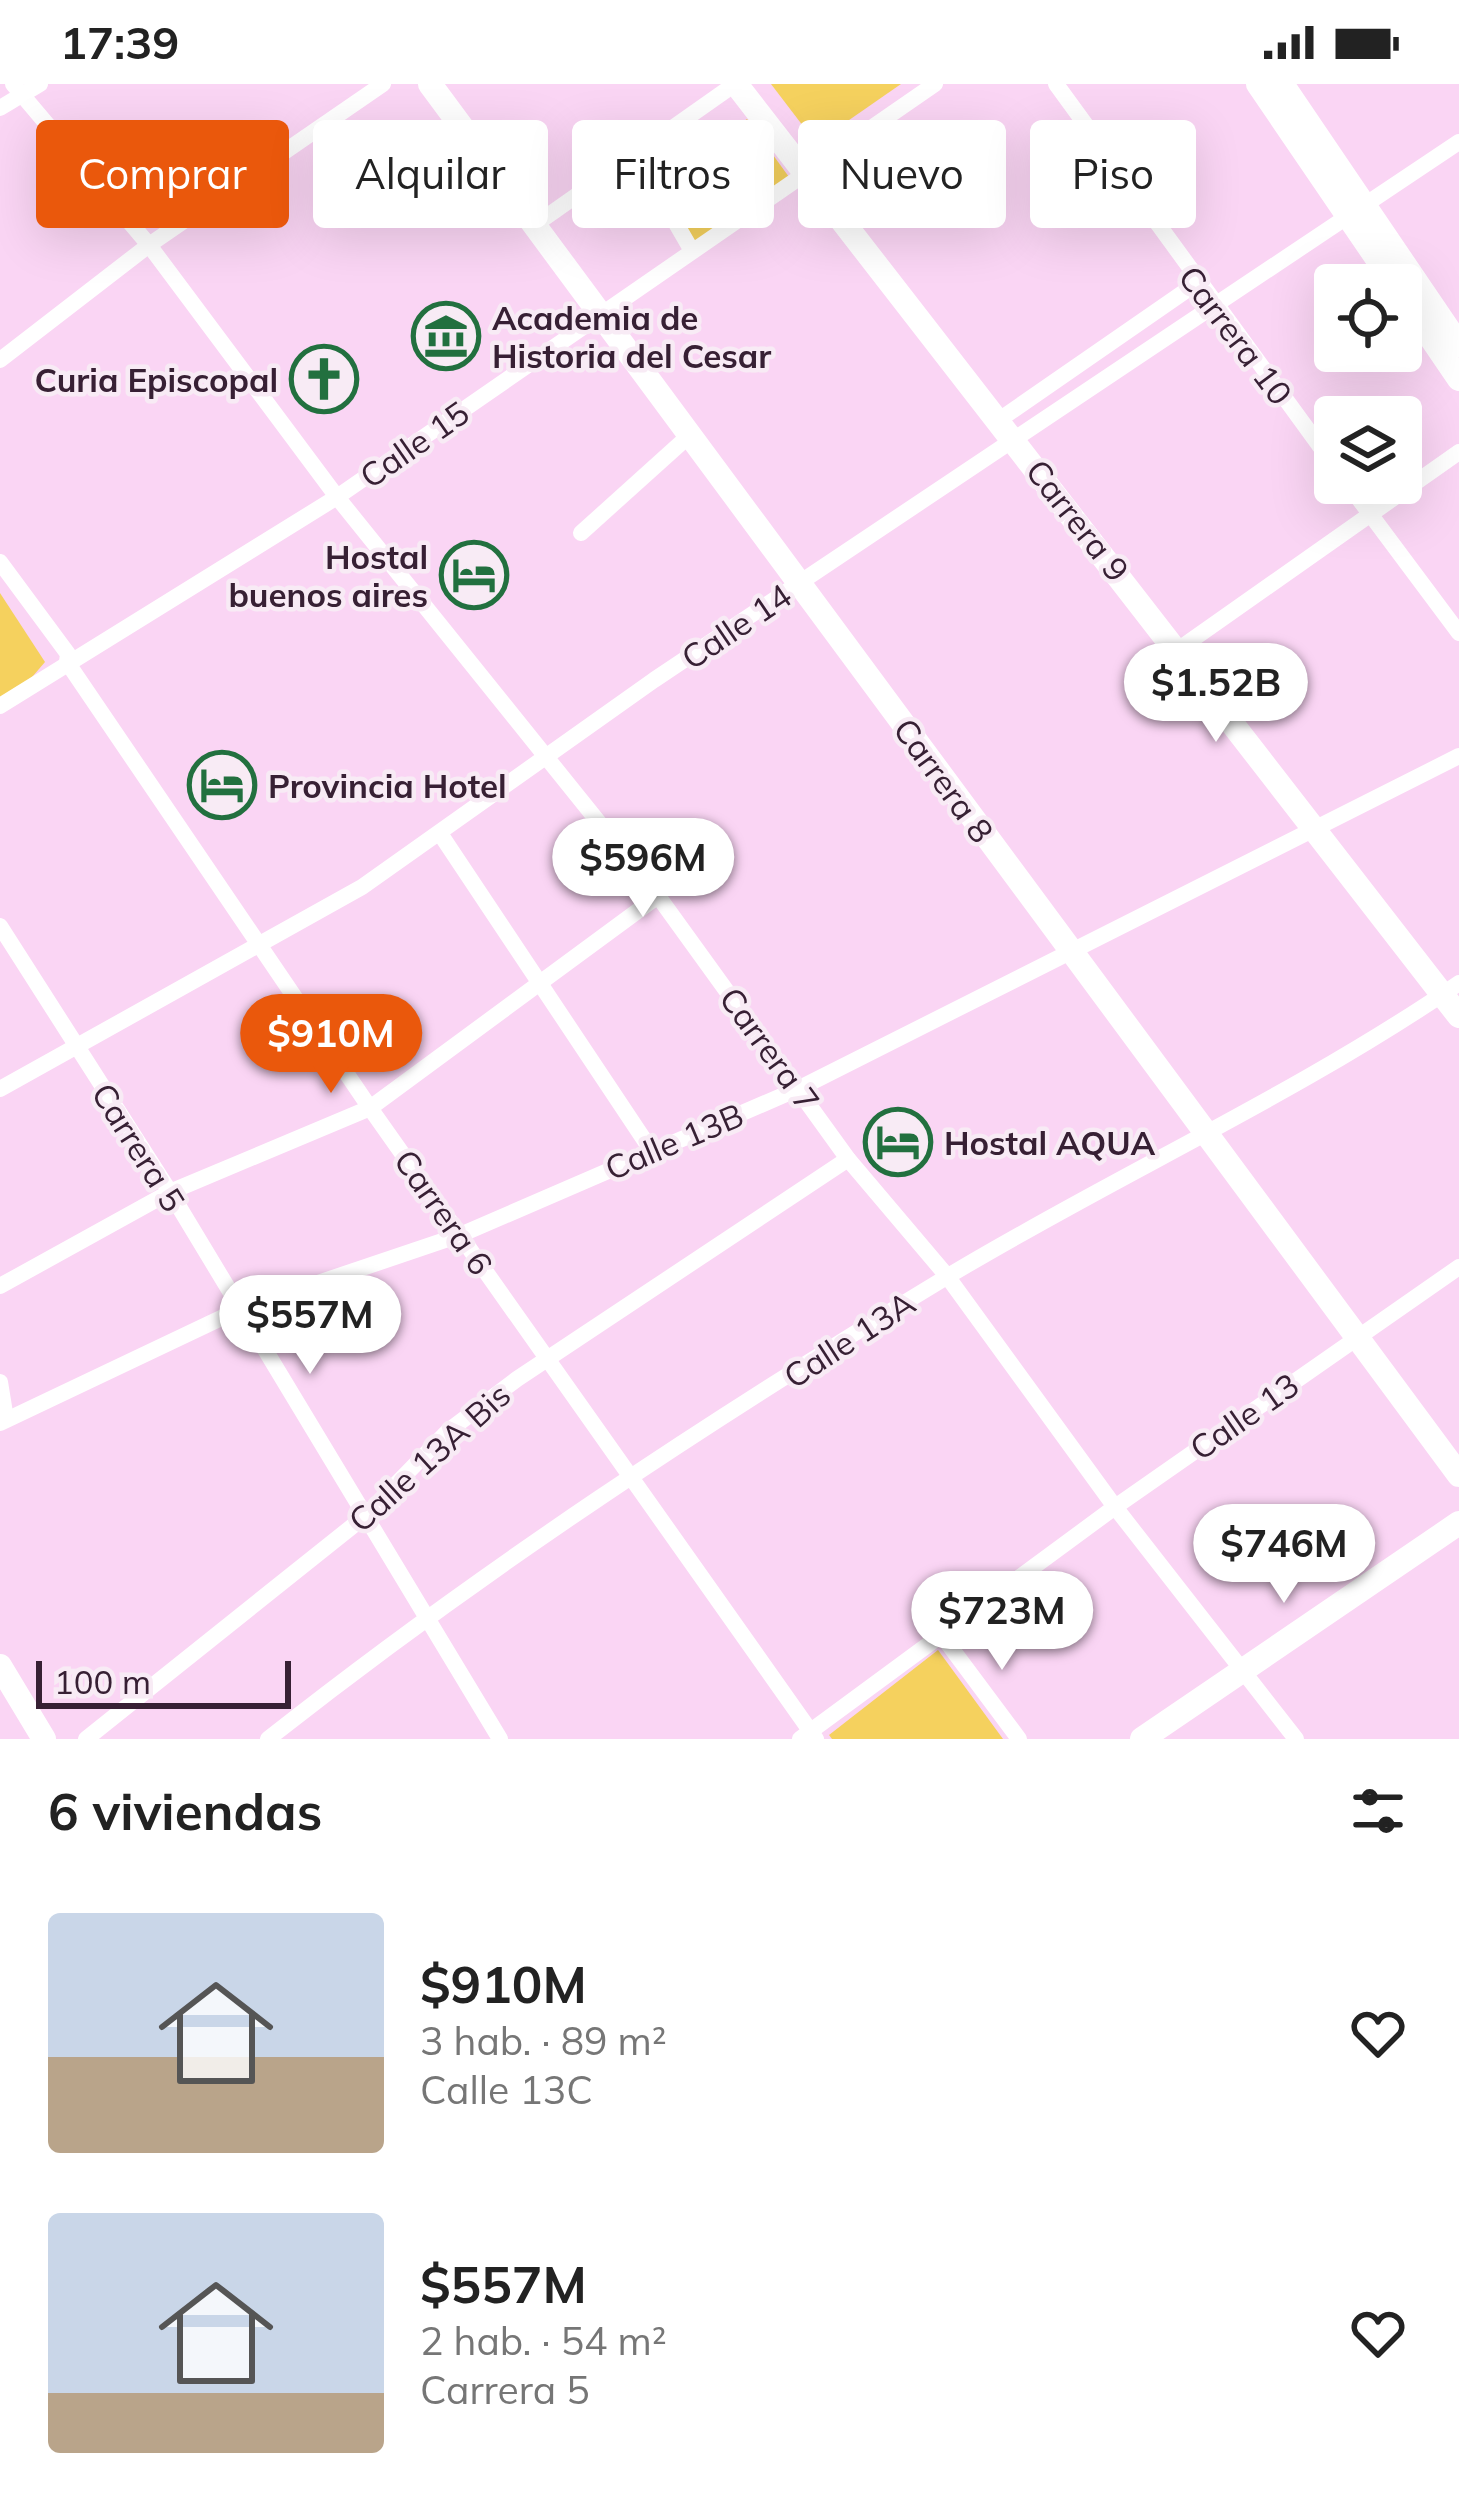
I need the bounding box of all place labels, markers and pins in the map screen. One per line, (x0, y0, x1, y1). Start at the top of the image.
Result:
place label: Academia de Historia del Cesar (492, 297, 771, 376)
museum icon: Academia de Historia del Cesar (411, 301, 481, 371)
church icon: Curia Episcopal (289, 344, 359, 414)
place label: Curia Episcopal (34, 359, 278, 400)
place label: Hostal buenos aires (228, 536, 428, 615)
hotel icon: Hostal buenos aires (439, 540, 509, 610)
pin: $1.52B (1118, 643, 1314, 745)
hotel icon: Provincia Hotel (187, 750, 257, 820)
place label: Provincia Hotel (268, 765, 507, 806)
pin: $596M (559, 818, 727, 920)
pin: $910M (247, 994, 415, 1096)
hotel icon: Hostal AQUA (863, 1107, 933, 1177)
place label: Hostal AQUA (944, 1122, 1156, 1163)
pin: $557M (226, 1275, 394, 1377)
pin: $746M (1200, 1504, 1368, 1606)
pin: $723M (918, 1571, 1086, 1673)

